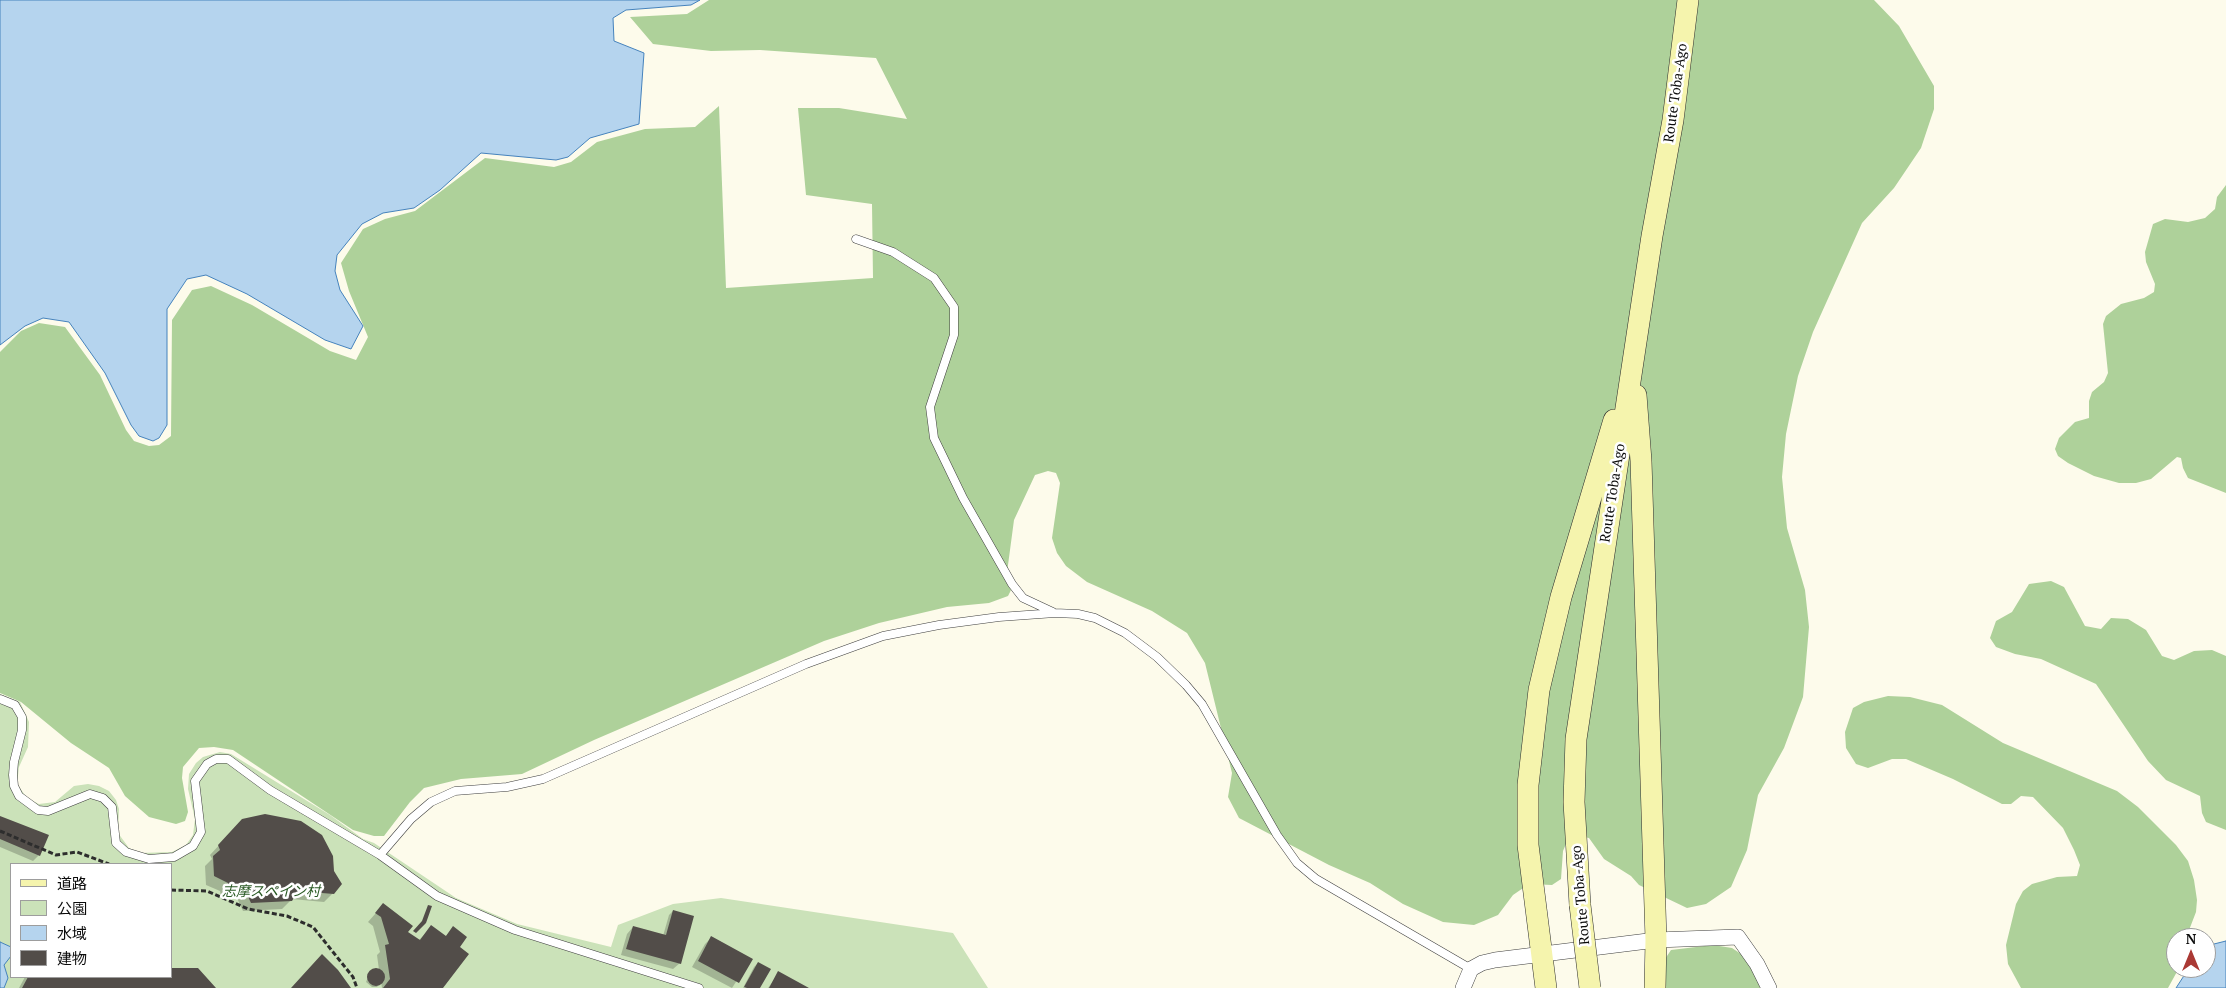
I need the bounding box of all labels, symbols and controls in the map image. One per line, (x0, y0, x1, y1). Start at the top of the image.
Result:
street label: Route Toba-Ago (1661, 42, 1691, 144)
street label: Route Toba-Ago (1597, 442, 1629, 544)
street label: Route Toba-Ago (1568, 845, 1594, 945)
legend (10, 863, 172, 978)
text: 道路 (57, 873, 87, 893)
park label: 志摩スペイン村 (222, 884, 320, 900)
text: 公園 (57, 898, 87, 918)
text: 水域 (57, 923, 87, 943)
north arrow (2166, 928, 2216, 978)
text: N (2186, 929, 2196, 948)
text: 建物 (57, 948, 87, 968)

